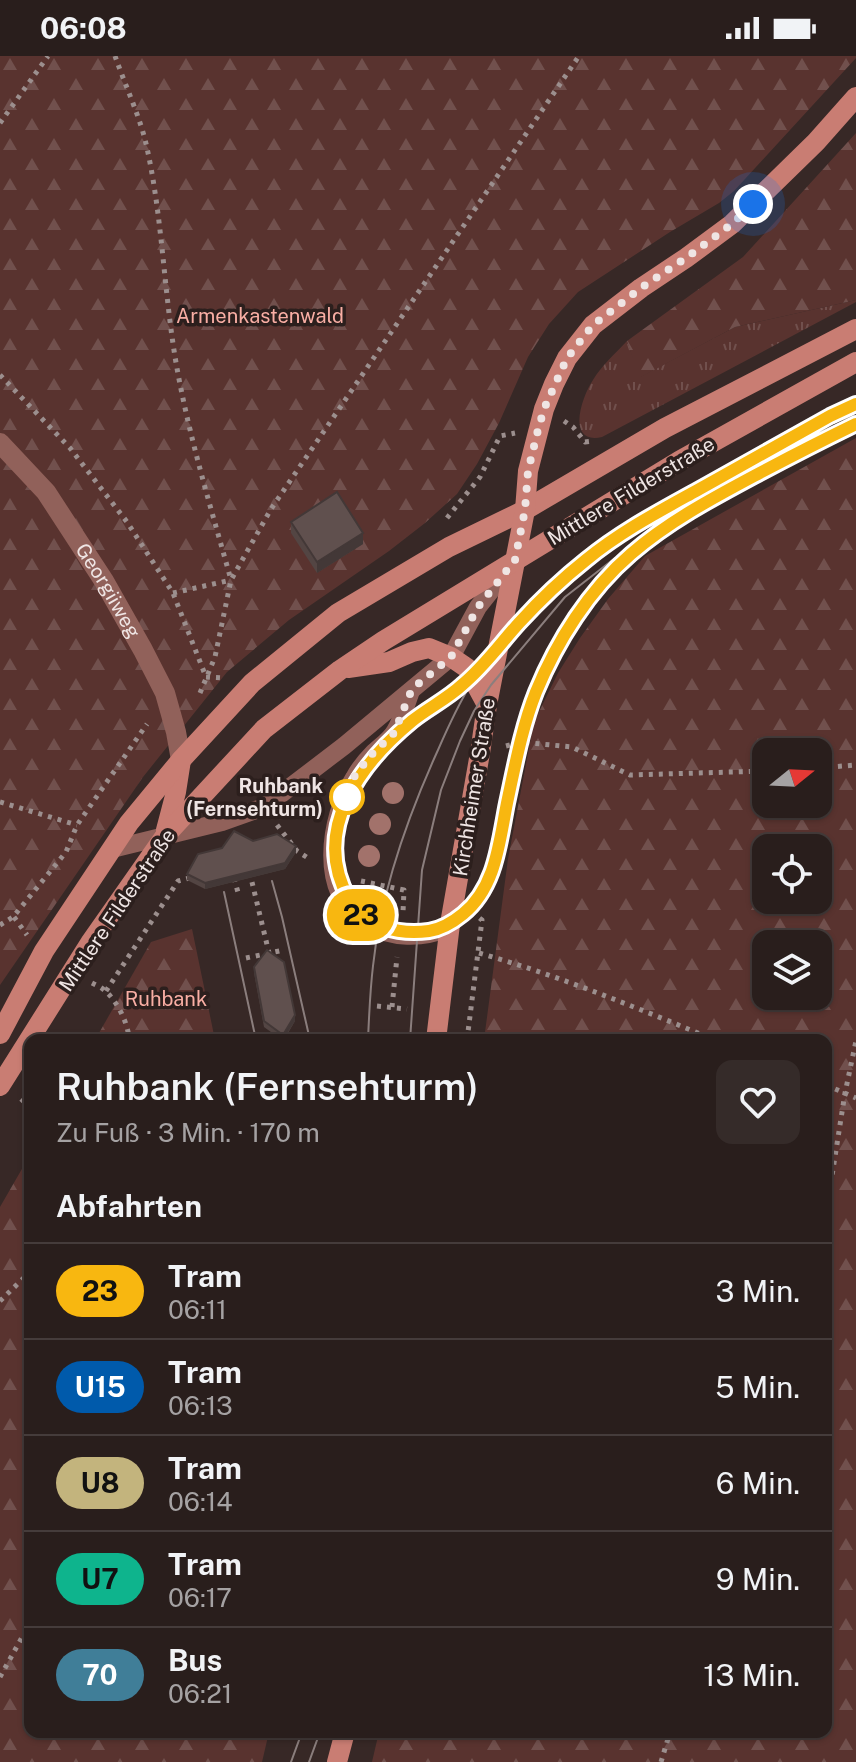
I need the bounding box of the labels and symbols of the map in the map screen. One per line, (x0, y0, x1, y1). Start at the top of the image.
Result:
your location (733, 184, 773, 224)
park label: Armenkastenwald (176, 304, 344, 328)
street label: Mittlere Filderstraße (543, 432, 719, 550)
street label: Georgiiweg (71, 539, 146, 642)
street label: Kirchheimer Straße (448, 696, 500, 878)
north arrow (752, 738, 832, 818)
place label: Ruhbank (Fernsehturm) (186, 774, 323, 821)
marker: Ruhbank (Fernsehturm) (330, 780, 364, 814)
street label: Mittlere Filderstraße (54, 824, 180, 996)
line badge: 23 (325, 889, 397, 941)
park label: Ruhbank (125, 987, 207, 1011)

